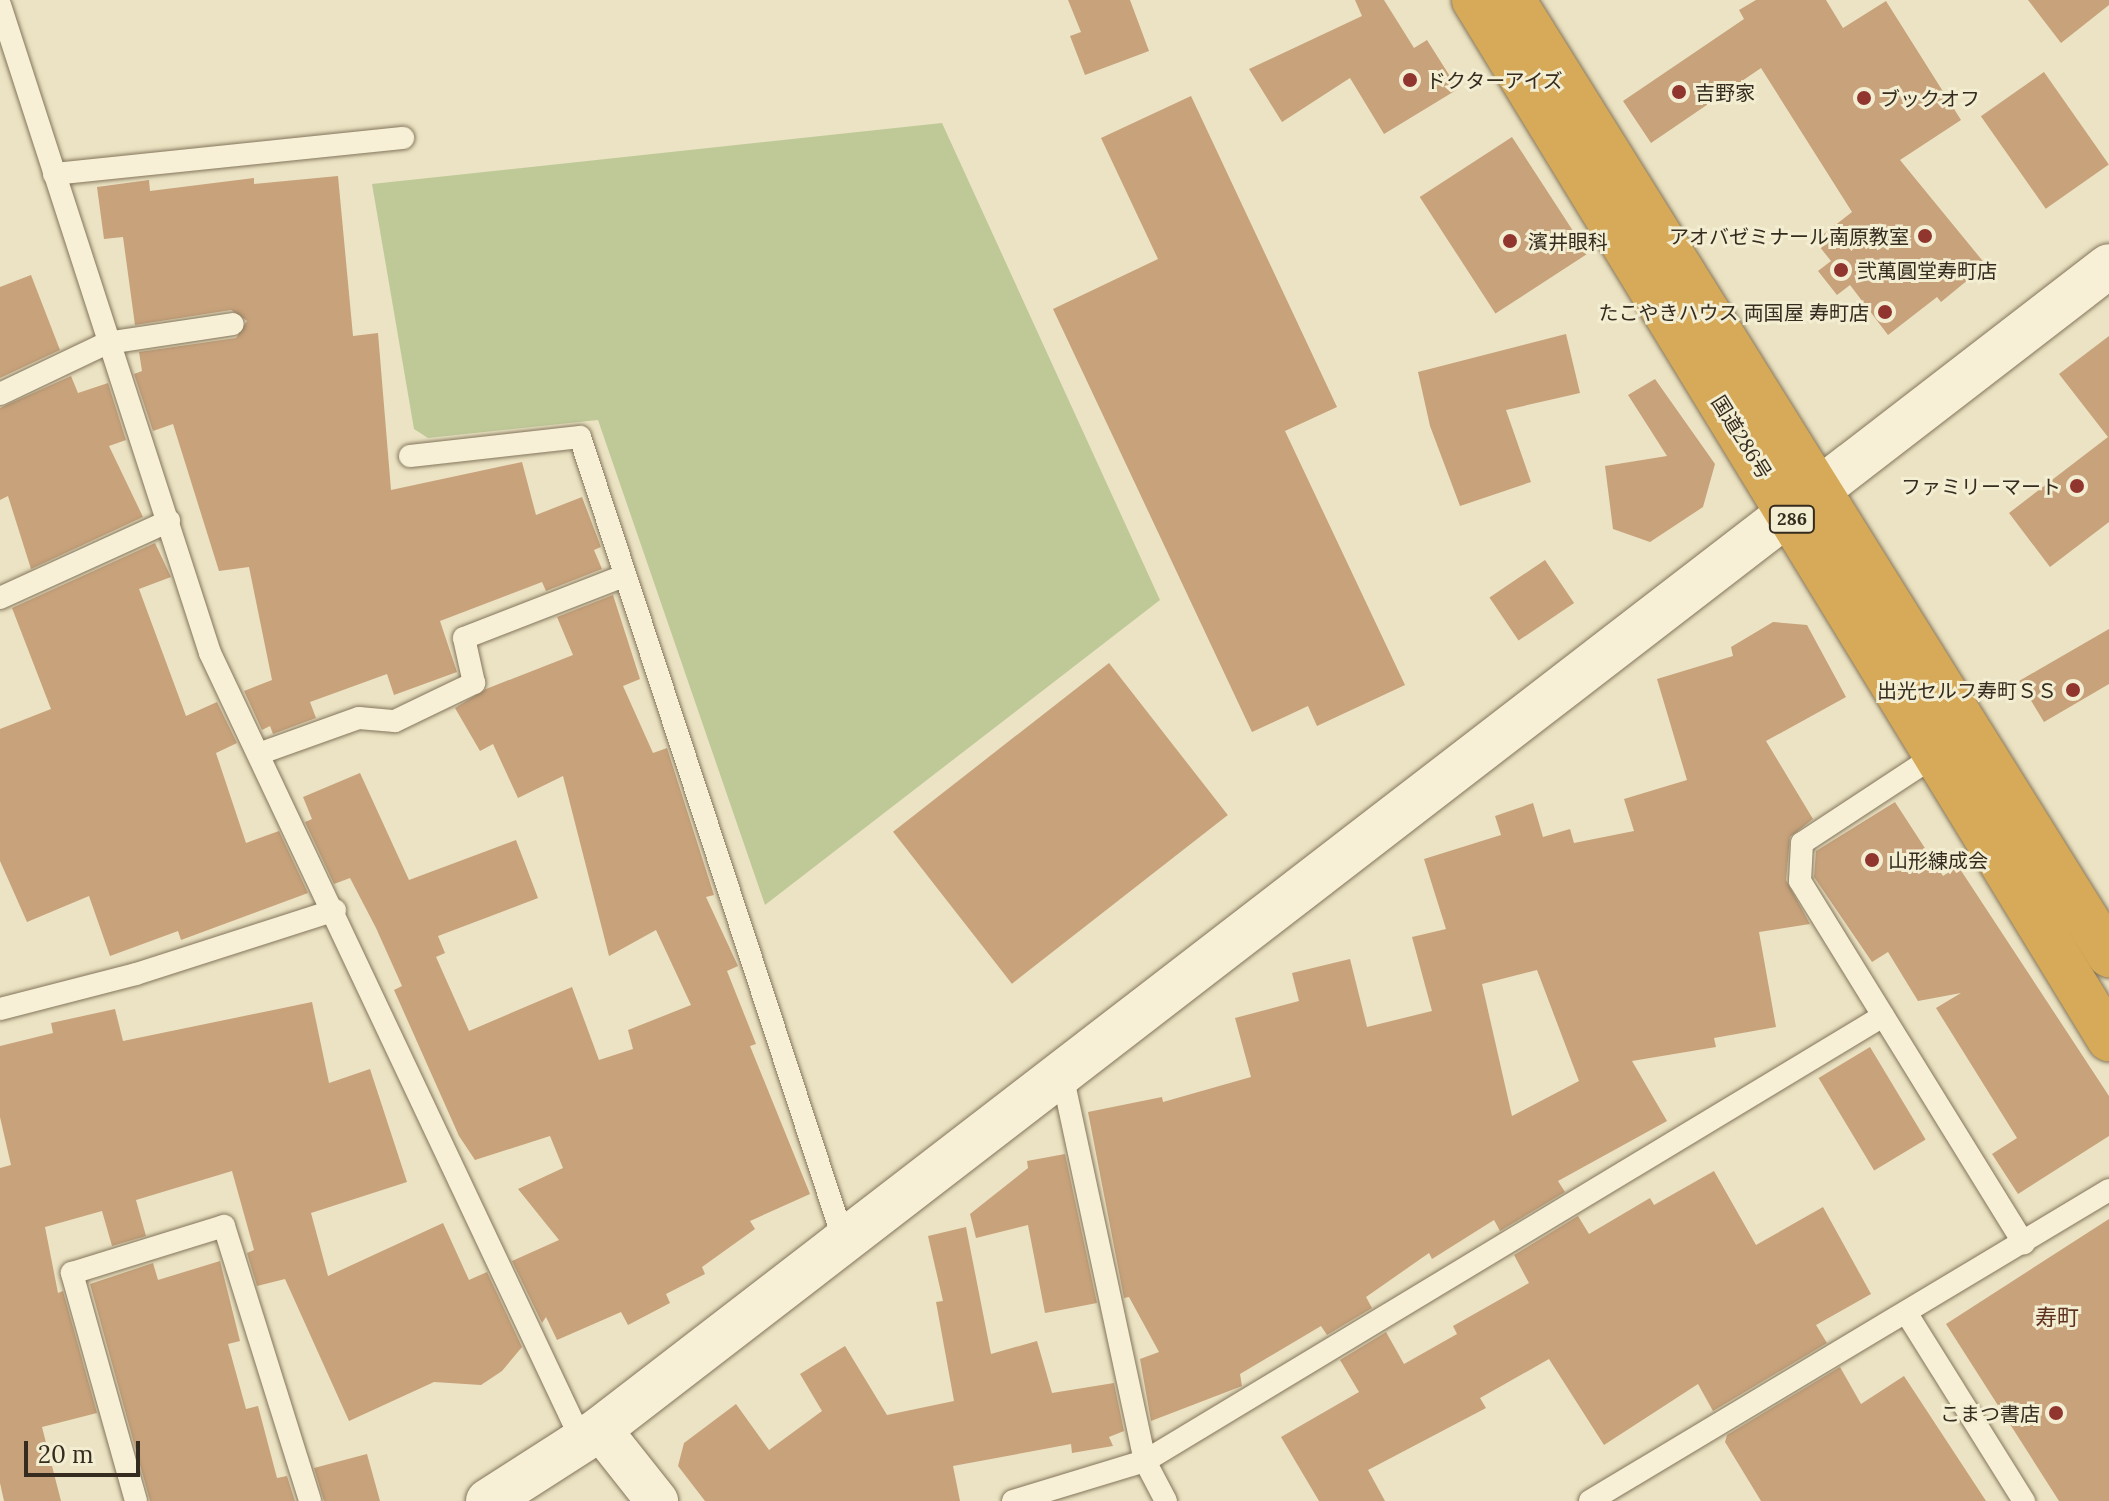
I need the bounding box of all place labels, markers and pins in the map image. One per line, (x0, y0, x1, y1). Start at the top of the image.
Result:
place label: ドクターアイズ (1426, 68, 1566, 92)
marker: ドクターアイズ (1401, 71, 1419, 89)
place label: 吉野家 (1695, 80, 1755, 104)
marker: 吉野家 (1670, 83, 1688, 101)
place label: ブックオフ (1880, 86, 1980, 110)
marker: ブックオフ (1855, 89, 1873, 107)
place label: アオバゼミナール南原教室 (1669, 224, 1909, 248)
marker: アオバゼミナール南原教室 (1916, 227, 1934, 245)
place label: 濱井眼科 (1528, 229, 1608, 253)
marker: 濱井眼科 (1499, 230, 1521, 252)
place label: 弐萬圓堂寿町店 (1857, 258, 1997, 282)
marker: 弐萬圓堂寿町店 (1832, 261, 1850, 279)
place label: たこやきハウス 両国屋 寿町店 (1598, 300, 1869, 324)
marker: たこやきハウス 両国屋 寿町店 (1876, 303, 1894, 321)
place label: ファミリーマート (1901, 474, 2061, 498)
marker: ファミリーマート (2068, 477, 2086, 495)
place label: 出光セルフ寿町ＳＳ (1877, 678, 2057, 702)
marker: 出光セルフ寿町ＳＳ (2064, 681, 2082, 699)
place label: 山形練成会 (1888, 848, 1988, 872)
marker: 山形練成会 (1863, 851, 1881, 869)
place label: こまつ書店 (1940, 1401, 2040, 1425)
marker: こまつ書店 (2047, 1404, 2065, 1422)

